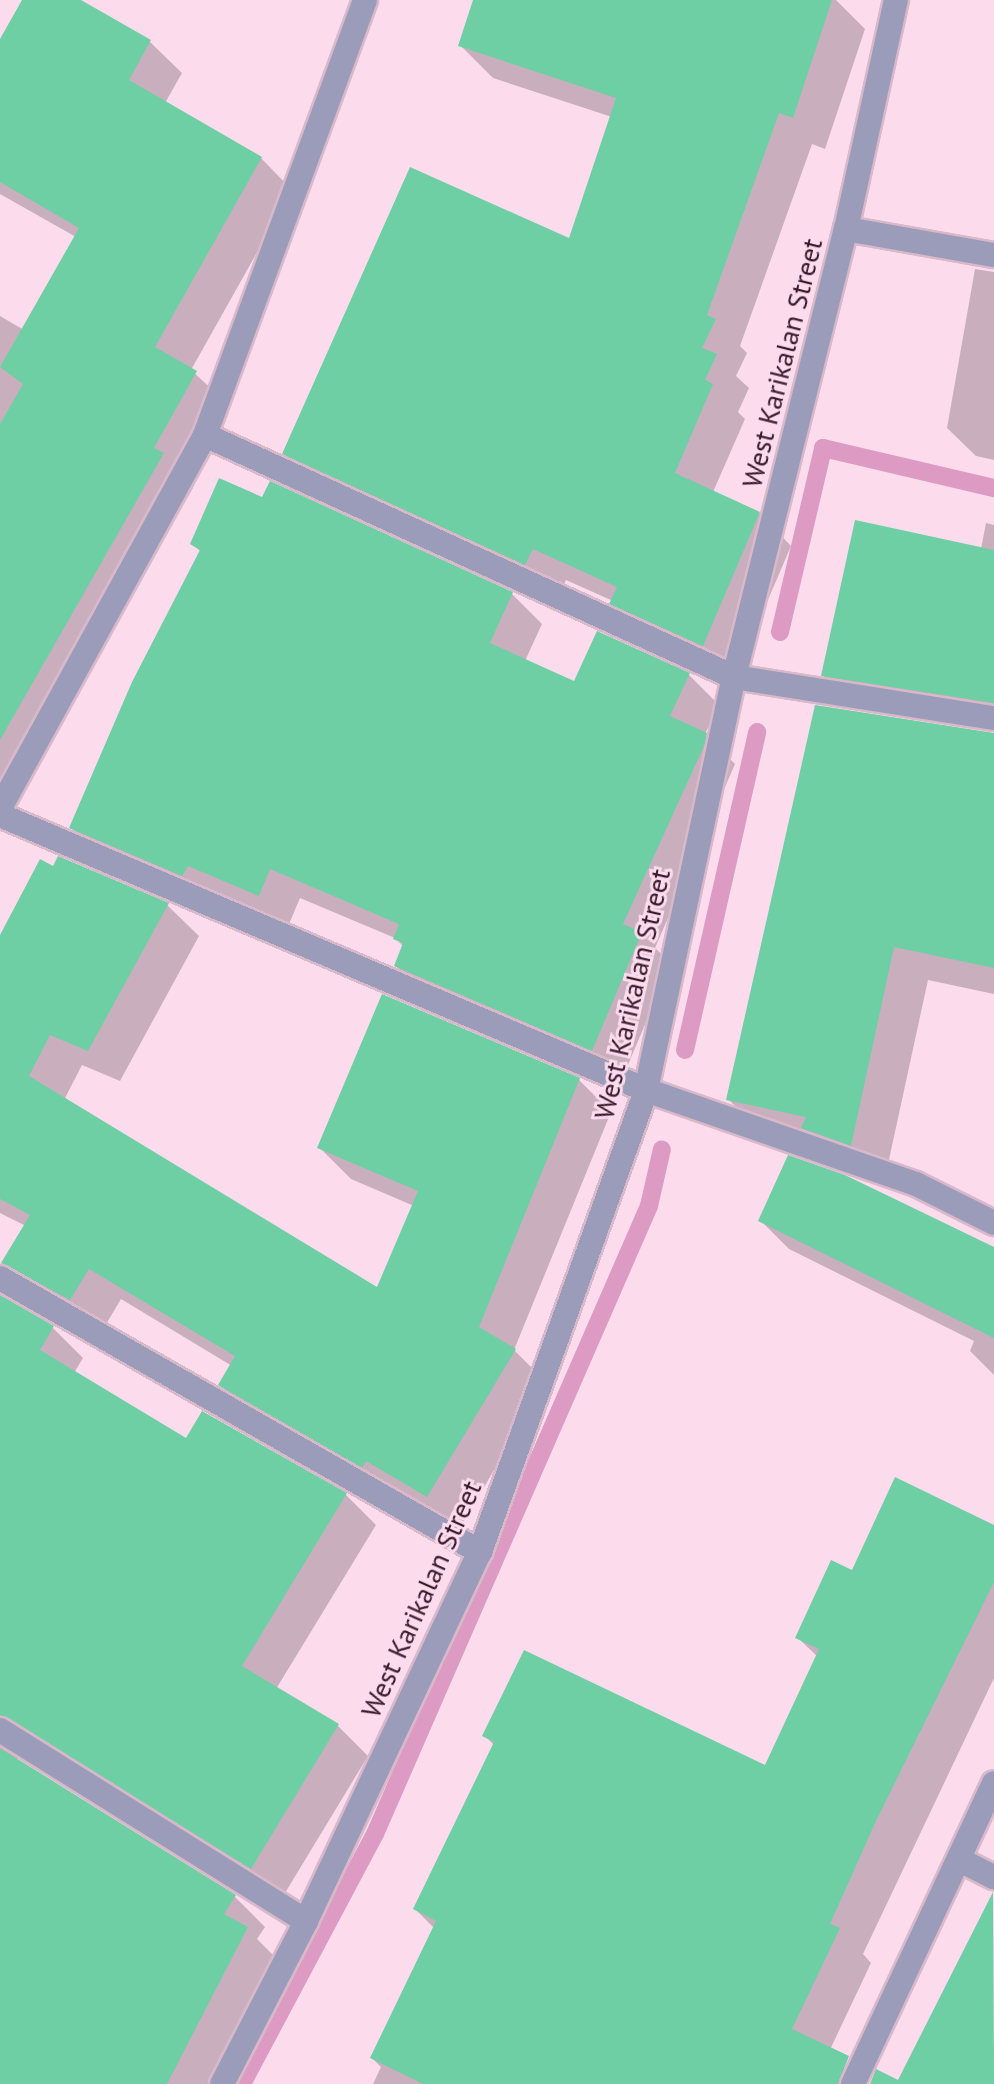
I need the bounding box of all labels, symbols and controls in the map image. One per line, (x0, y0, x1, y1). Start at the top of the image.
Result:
street label: West Karikalan Street (735, 235, 829, 491)
street label: West Karikalan Street (587, 866, 677, 1122)
street label: West Karikalan Street (354, 1475, 488, 1723)

